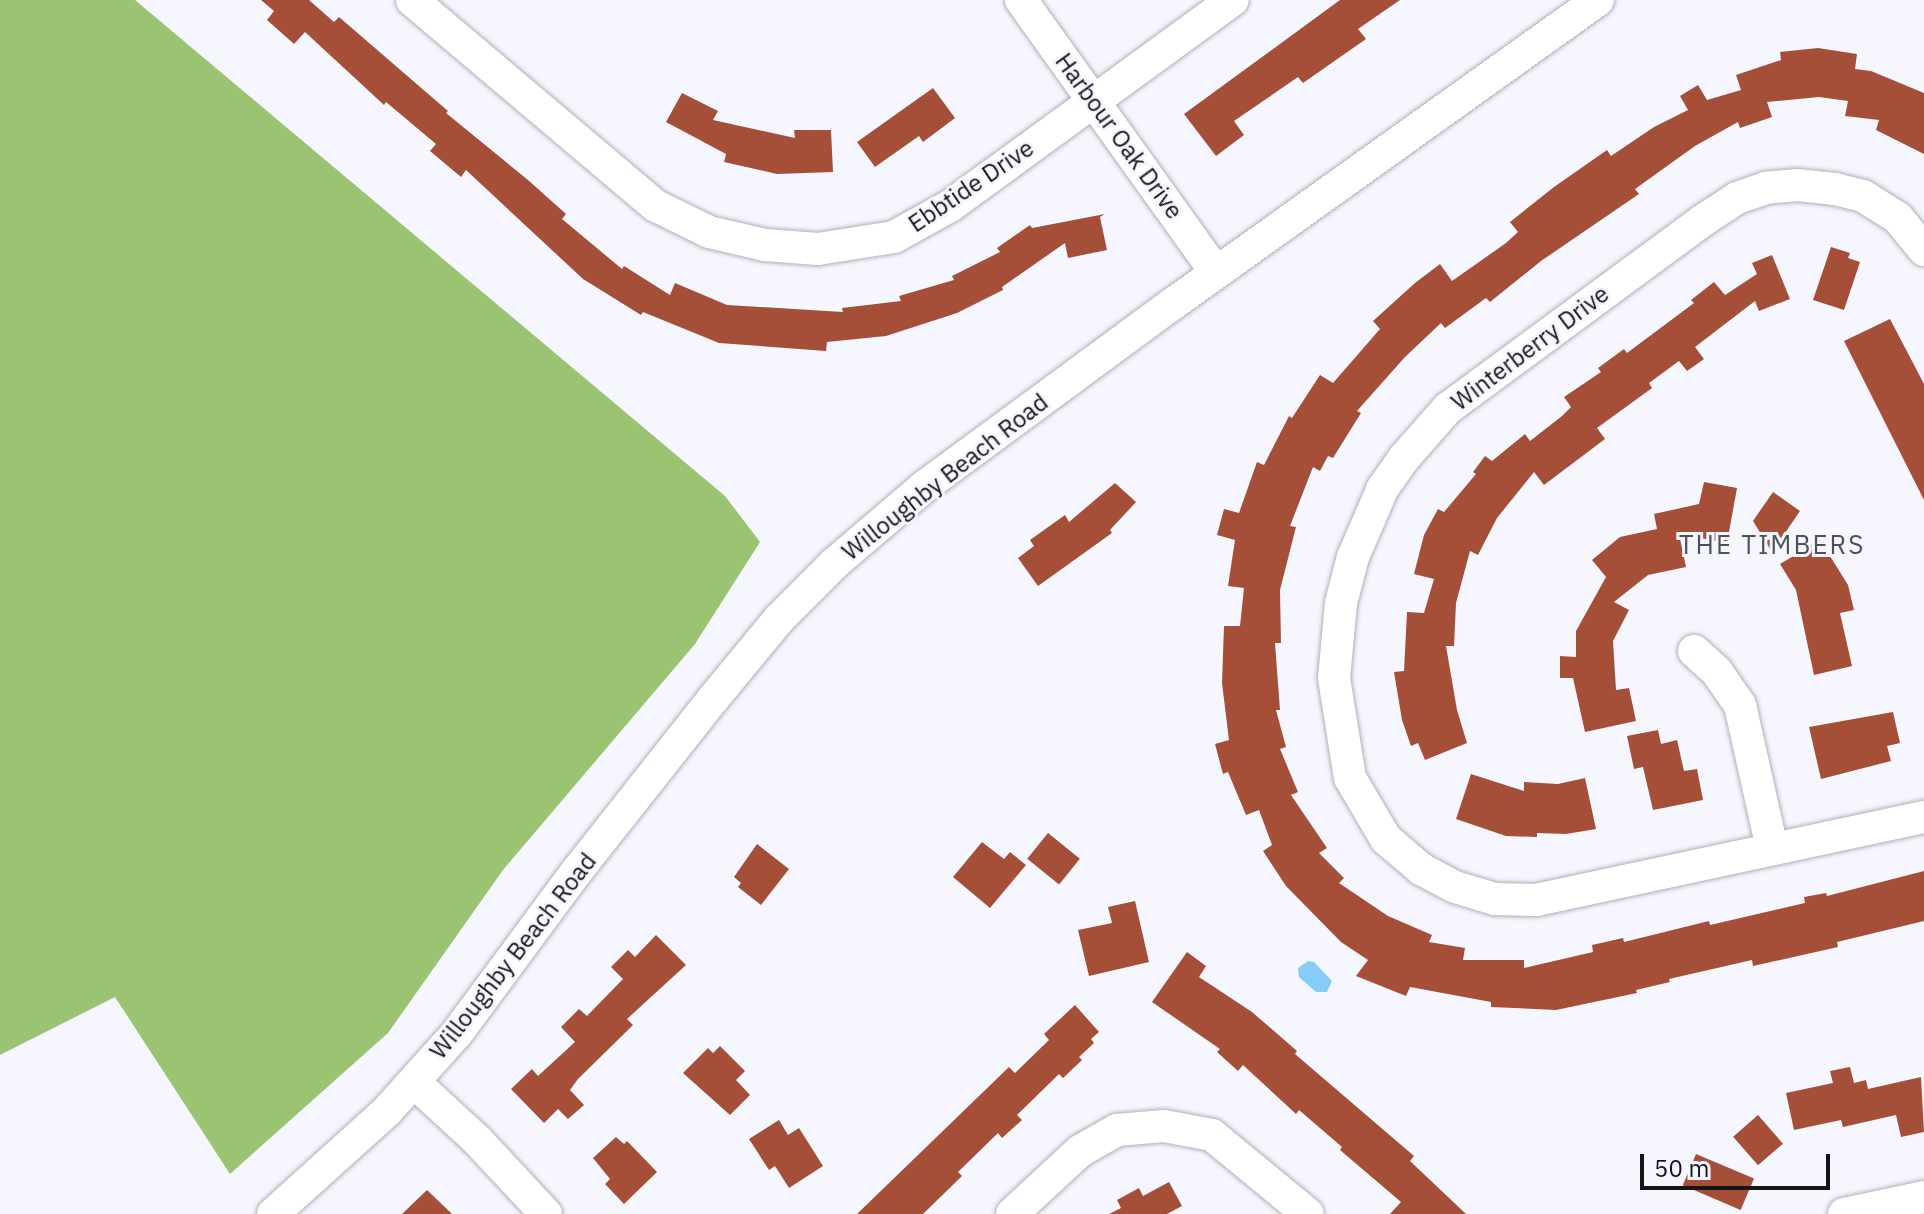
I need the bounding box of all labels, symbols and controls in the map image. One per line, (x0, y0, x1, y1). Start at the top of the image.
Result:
street label: Harbour Oak Drive (1049, 47, 1189, 225)
street label: Ebbtide Drive (903, 134, 1039, 238)
street label: Winterberry Drive (1446, 279, 1614, 417)
street label: Willoughby Beach Road (836, 388, 1054, 566)
district label: THE TIMBERS (1679, 529, 1865, 561)
street label: Willoughby Beach Road (424, 847, 602, 1065)
scale bar (1644, 1138, 1834, 1188)
text: 50 m (1654, 1152, 1709, 1184)

